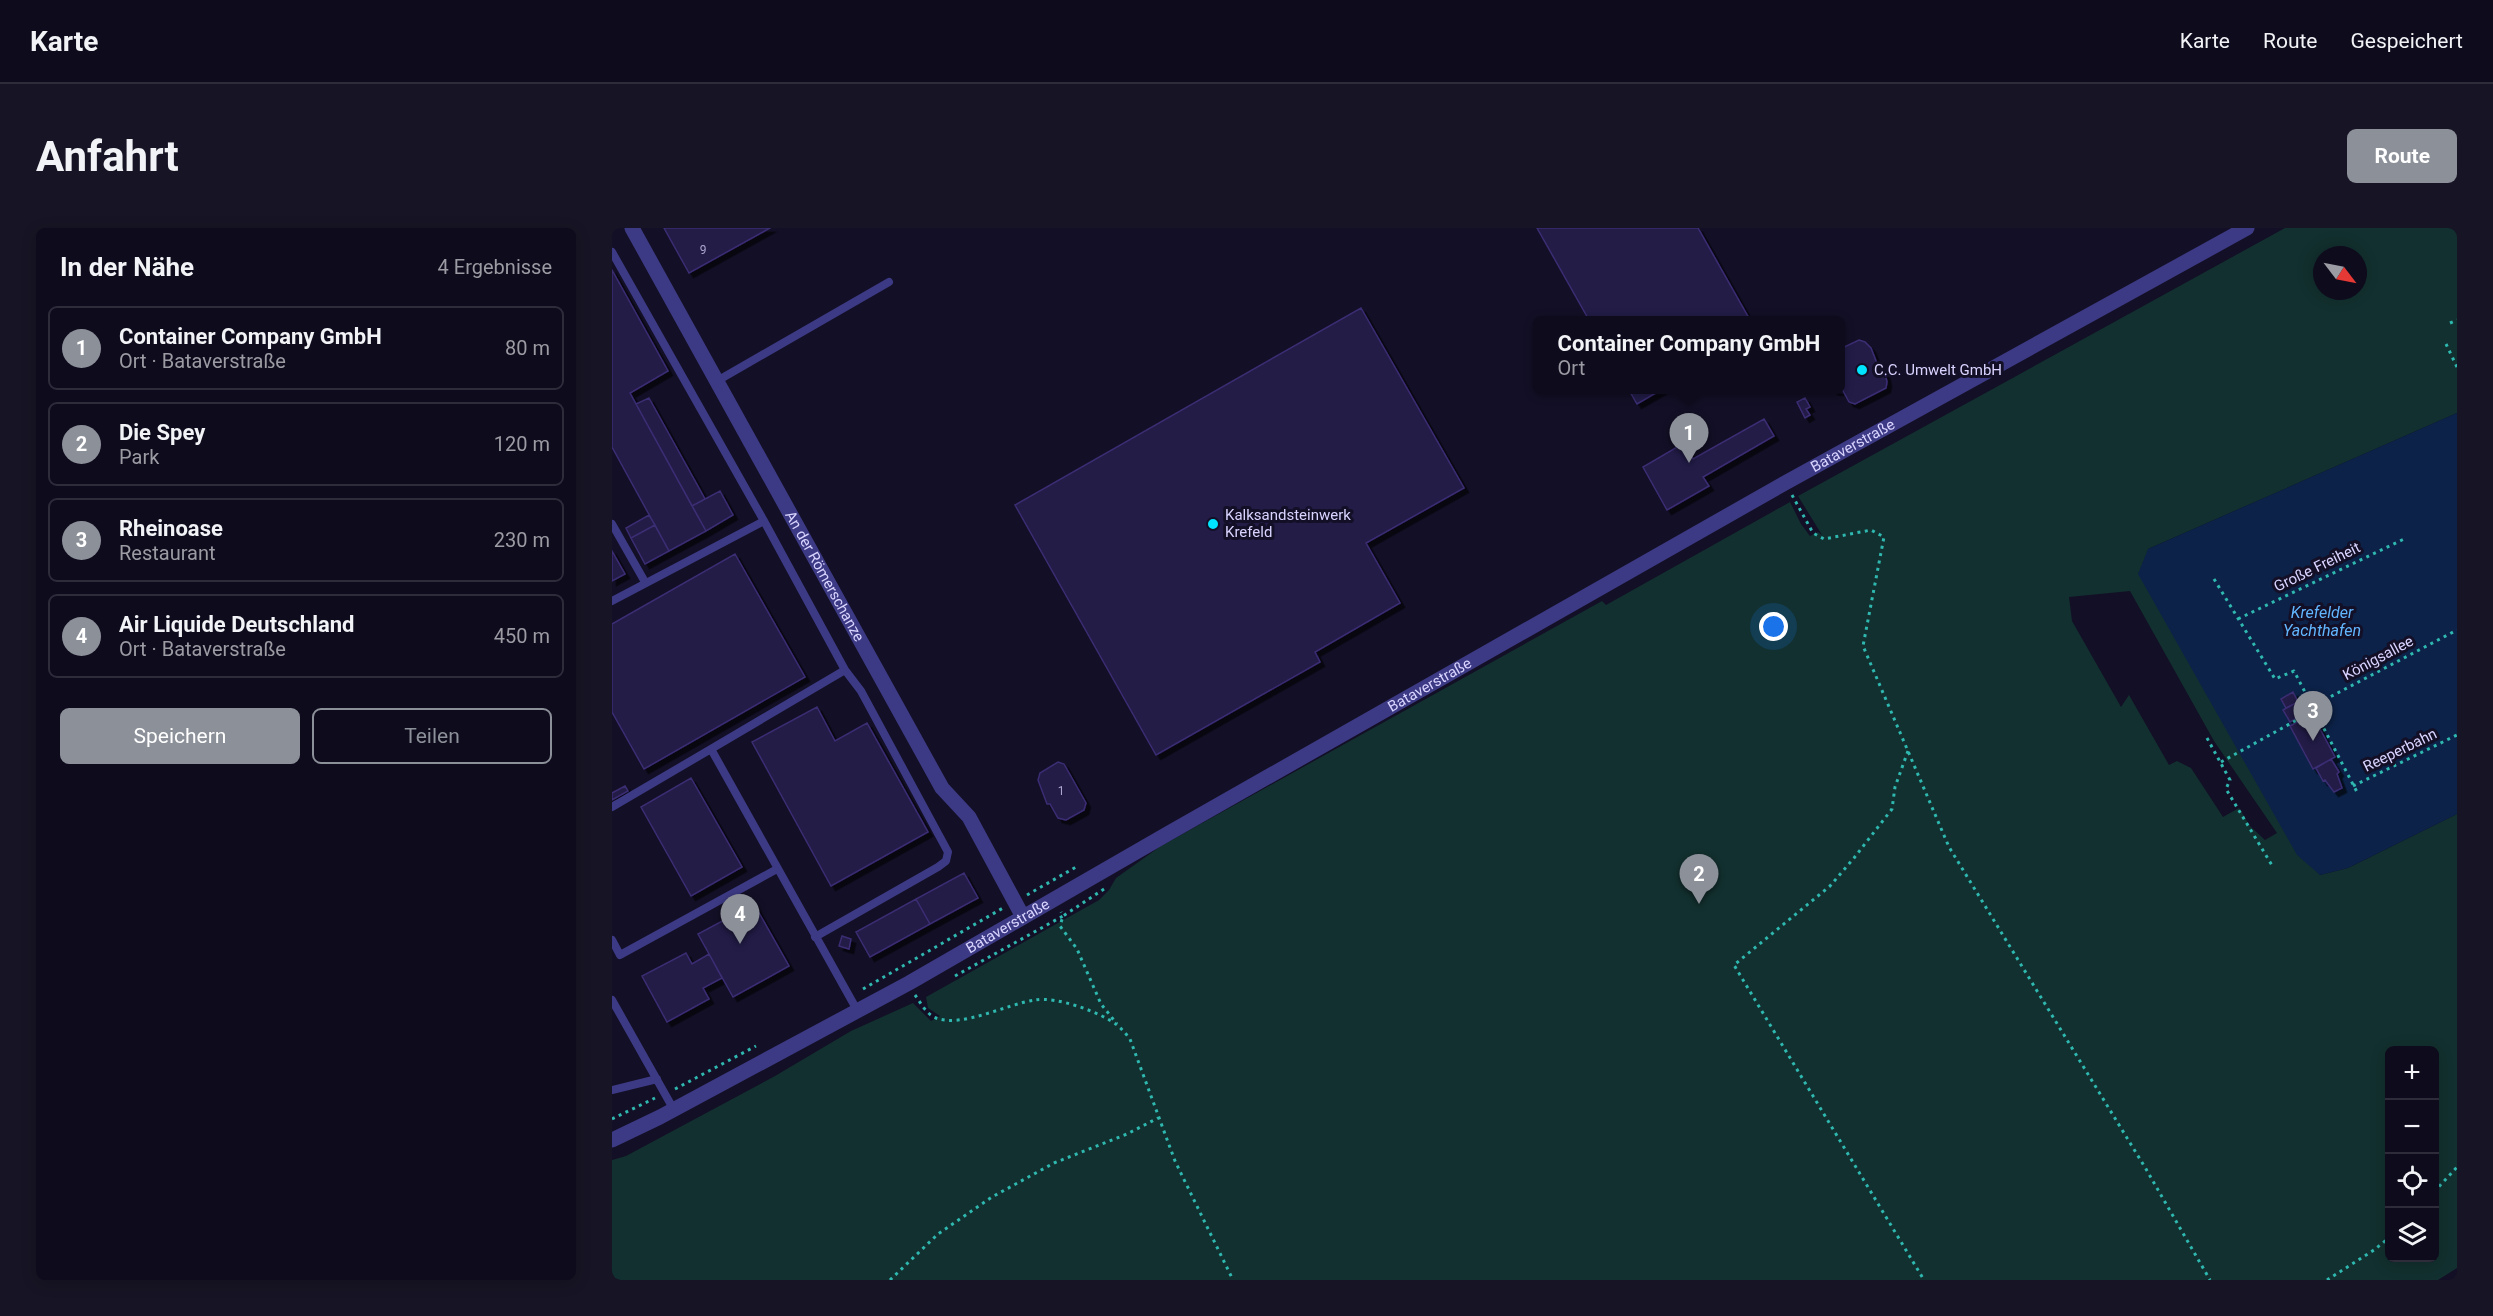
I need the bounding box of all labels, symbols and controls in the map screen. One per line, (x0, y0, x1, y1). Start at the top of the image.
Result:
text: Karte (30, 25, 98, 58)
text: Karte (2180, 29, 2230, 53)
text: Route (2263, 29, 2317, 53)
text: Gespeichert (2350, 29, 2463, 53)
button: Route (2347, 129, 2457, 183)
text: Anfahrt (36, 132, 179, 181)
house number: 9 (700, 243, 706, 257)
north arrow (2313, 246, 2367, 300)
text: In der Nähe (60, 252, 194, 282)
text: 4 Ergebnisse (438, 255, 552, 279)
popup (1533, 316, 1845, 394)
text: Container Company GmbH (119, 324, 382, 349)
text: Container Company GmbH (1558, 331, 1820, 356)
text: 1 (76, 336, 87, 360)
text: 80 m (505, 336, 550, 360)
text: Ort · Bataverstraße (119, 349, 286, 373)
text: Ort (1558, 356, 1585, 380)
place label: C.C. Umwelt GmbH (1874, 361, 2002, 379)
marker: C.C. Umwelt GmbH (1855, 363, 1869, 377)
pin: 1 (1670, 414, 1708, 463)
street label: Bataverstraße (1808, 415, 1898, 476)
text: Die Spey (119, 420, 205, 445)
text: 2 (76, 432, 87, 456)
text: 120 m (494, 432, 550, 456)
text: Park (119, 445, 159, 469)
place label: Kalksandsteinwerk Krefeld (1225, 506, 1351, 541)
street label: An der Römerschanze (781, 508, 868, 645)
text: Rheinoase (119, 516, 223, 541)
marker: Kalksandsteinwerk Krefeld (1206, 517, 1220, 531)
text: 3 (76, 528, 87, 552)
text: 230 m (494, 528, 550, 552)
street label: Große Freiheit (2271, 538, 2363, 596)
text: Restaurant (119, 541, 216, 565)
water label: Krefelder Yachthafen (2283, 603, 2361, 640)
text: Air Liquide Deutschland (119, 612, 354, 637)
your location (1759, 612, 1788, 641)
text: 4 (76, 624, 87, 648)
text: 450 m (494, 624, 550, 648)
street label: Königsallee (2340, 632, 2416, 684)
text: Ort · Bataverstraße (119, 637, 286, 661)
street label: Bataverstraße (1385, 654, 1475, 716)
pin: 3 (2294, 692, 2332, 741)
button: Speichern (60, 708, 300, 764)
button: Teilen (312, 708, 552, 764)
street label: Reeperbahn (2360, 724, 2440, 776)
house number: 1 (1058, 784, 1064, 798)
pin: 2 (1680, 854, 1718, 904)
pin: 4 (720, 894, 760, 944)
street label: Bataverstraße (963, 895, 1053, 957)
map controls (2385, 1046, 2439, 1262)
button: + (2385, 1046, 2439, 1100)
button: − (2385, 1100, 2439, 1154)
button: locate (2385, 1154, 2439, 1208)
button: layers (2385, 1208, 2439, 1262)

